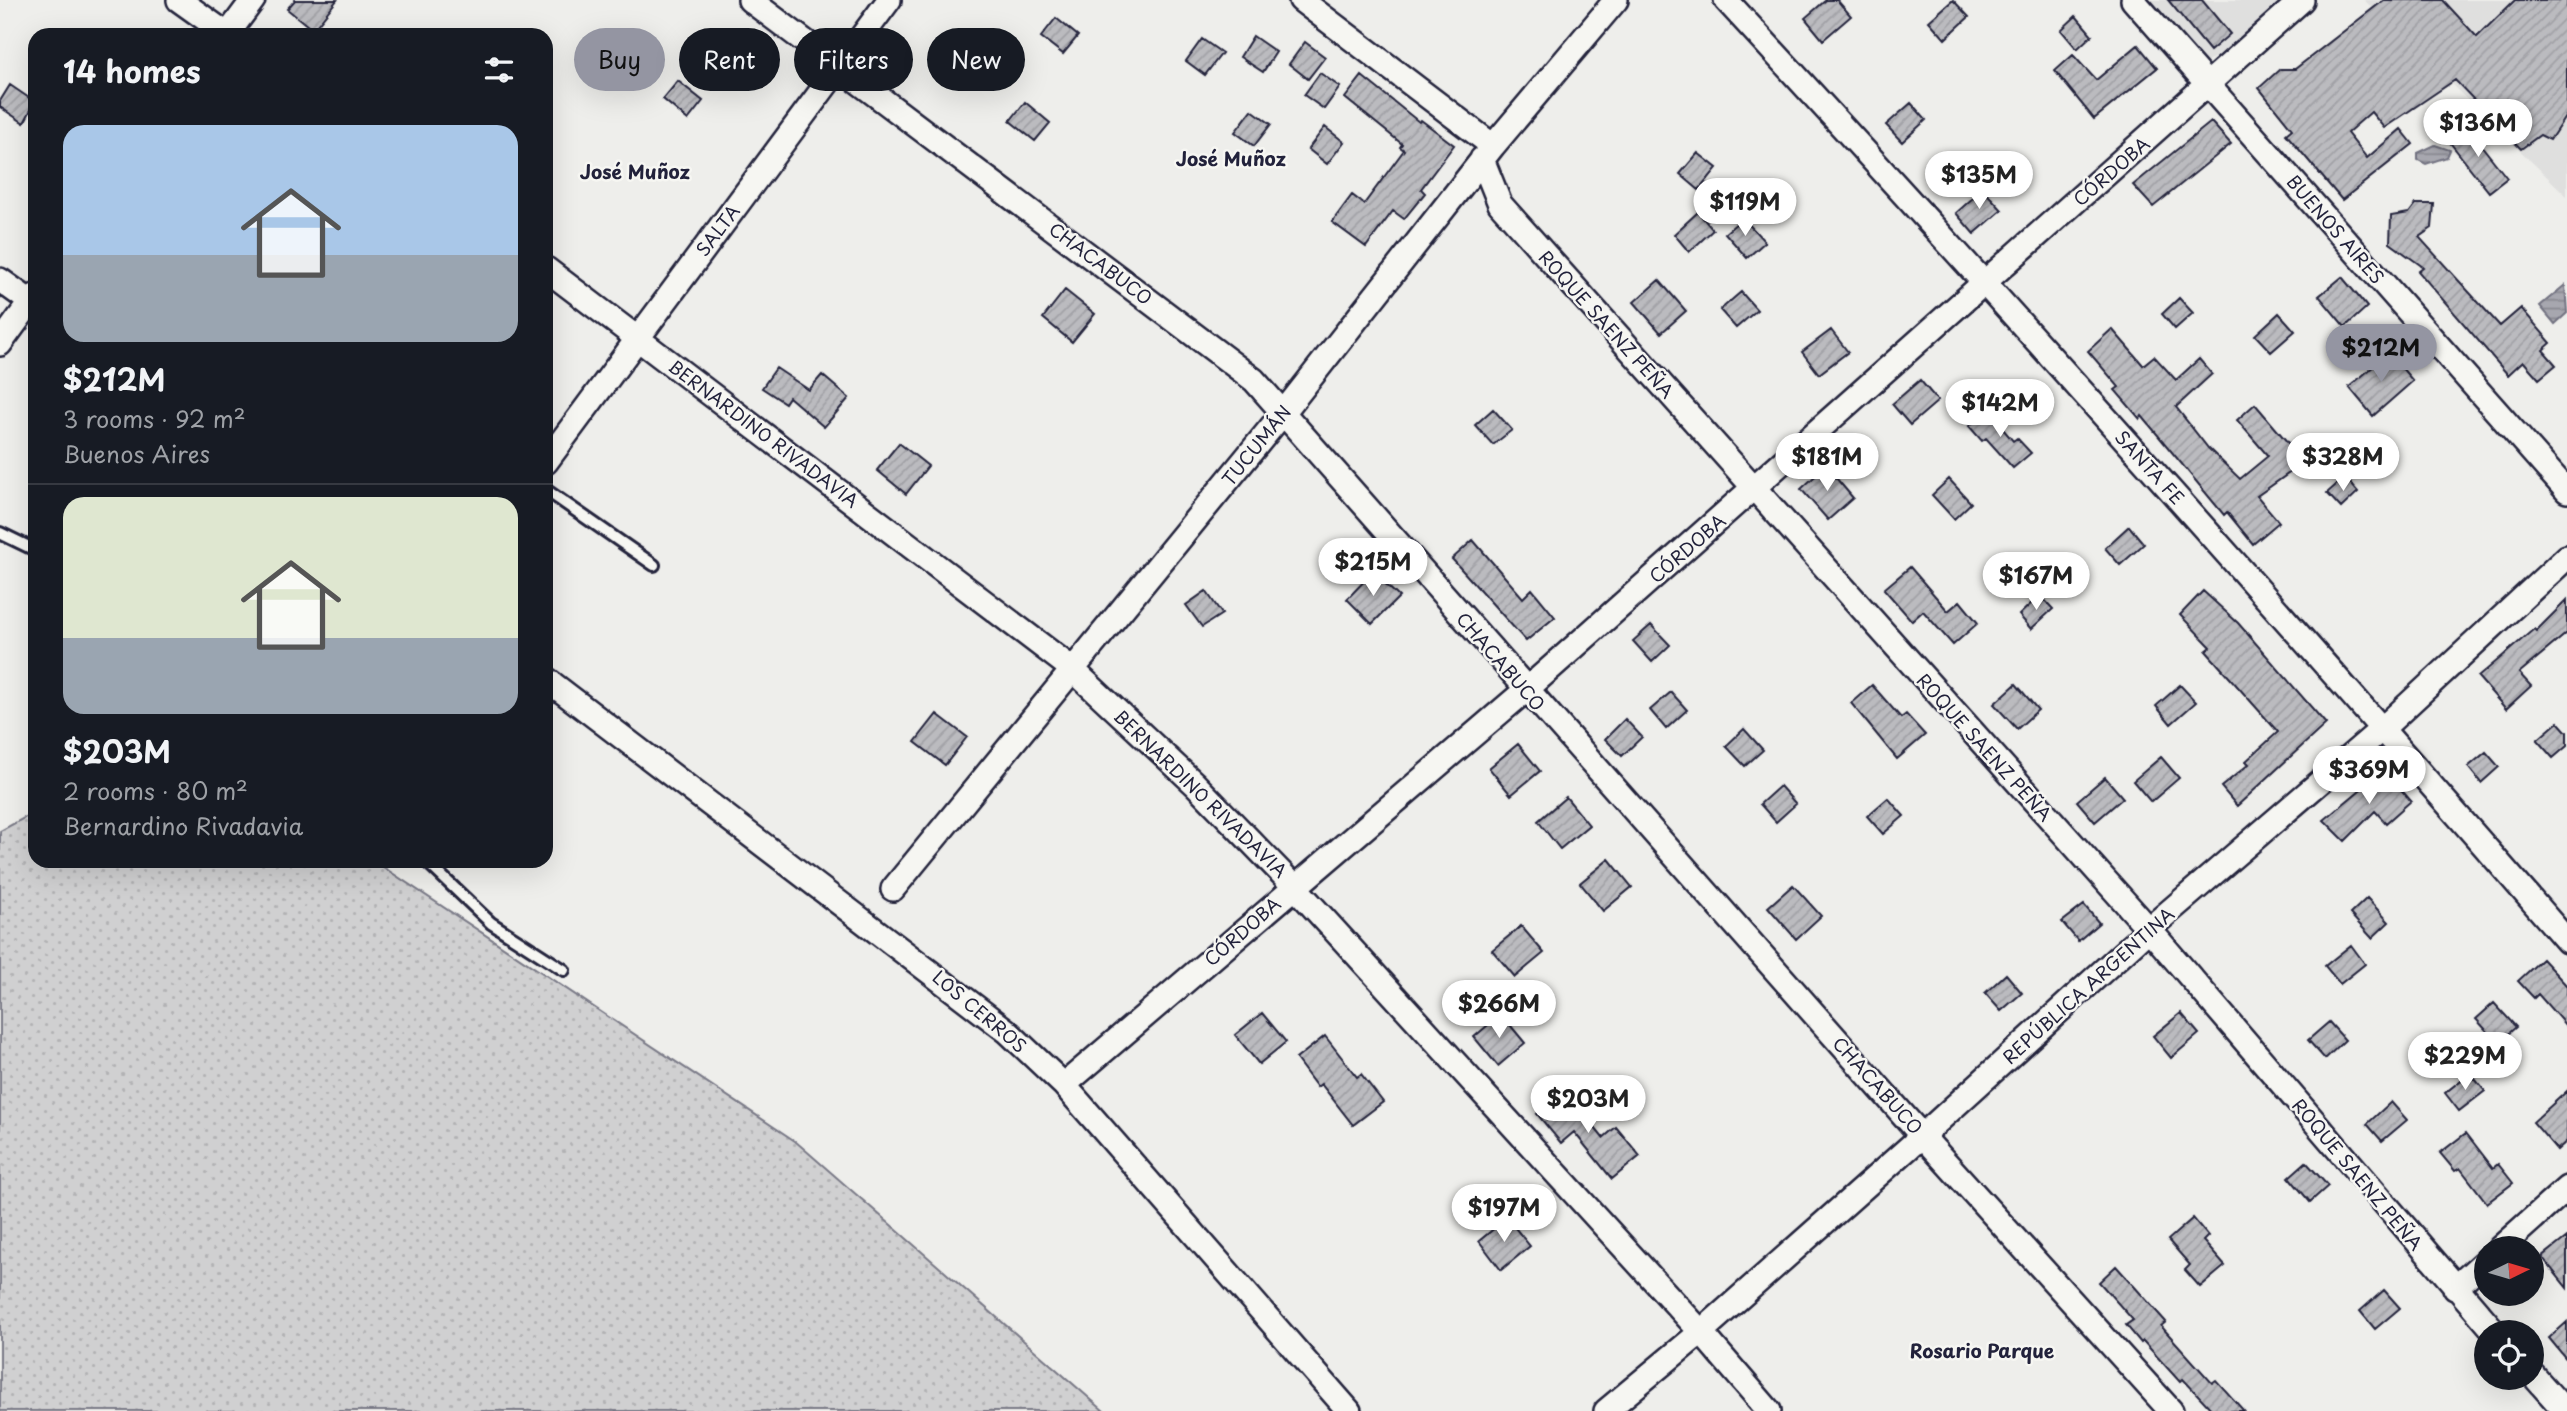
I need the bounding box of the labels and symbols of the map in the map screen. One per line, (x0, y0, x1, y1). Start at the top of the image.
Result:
pin: $136M (2429, 100, 2527, 159)
street label: CÓRDOBA (2067, 130, 2155, 212)
district label: José Muñoz (1176, 144, 1287, 172)
pin: $135M (1930, 152, 2028, 211)
district label: José Muñoz (580, 157, 691, 185)
street label: BUENOS AIRES (2281, 168, 2391, 290)
pin: $119M (1696, 178, 1794, 238)
street label: SALTA (689, 198, 745, 262)
street label: CHACABUCO (1044, 215, 1158, 311)
street label: ROQUE SAENZ PEÑA (1533, 244, 1681, 404)
pin: $212M (2332, 324, 2430, 384)
street label: BERNARDINO RIVADAVIA (663, 352, 865, 514)
pin: $142M (1951, 380, 2049, 439)
street label: TUCUMÁN (1215, 399, 1297, 491)
street label: SANTA FE (2109, 424, 2191, 510)
pin: $181M (1778, 434, 1876, 493)
pin: $328M (2294, 434, 2392, 493)
street label: CÓRDOBA (1643, 507, 1731, 589)
pin: $215M (1324, 538, 1422, 598)
pin: $167M (1987, 552, 2085, 612)
street label: CHACABUCO (1450, 606, 1552, 716)
street label: ROQUE SAENZ PEÑA (1911, 667, 2059, 827)
street label: BERNARDINO RIVADAVIA (1108, 703, 1294, 883)
pin: $369M (2320, 746, 2418, 806)
street label: CÓRDOBA (1198, 890, 1286, 972)
street label: REPÚBLICA ARGENTINA (1996, 900, 2180, 1070)
street label: LOS CERROS (927, 964, 1033, 1058)
pin: $266M (1450, 981, 1548, 1040)
street label: CHACABUCO (1827, 1030, 1929, 1140)
pin: $229M (2416, 1032, 2514, 1092)
pin: $203M (1539, 1076, 1637, 1135)
street label: ROQUE SAENZ PEÑA (2286, 1092, 2430, 1256)
pin: $197M (1455, 1184, 1553, 1244)
north arrow (2474, 1236, 2544, 1306)
district label: Rosario Parque (1910, 1336, 2054, 1364)

